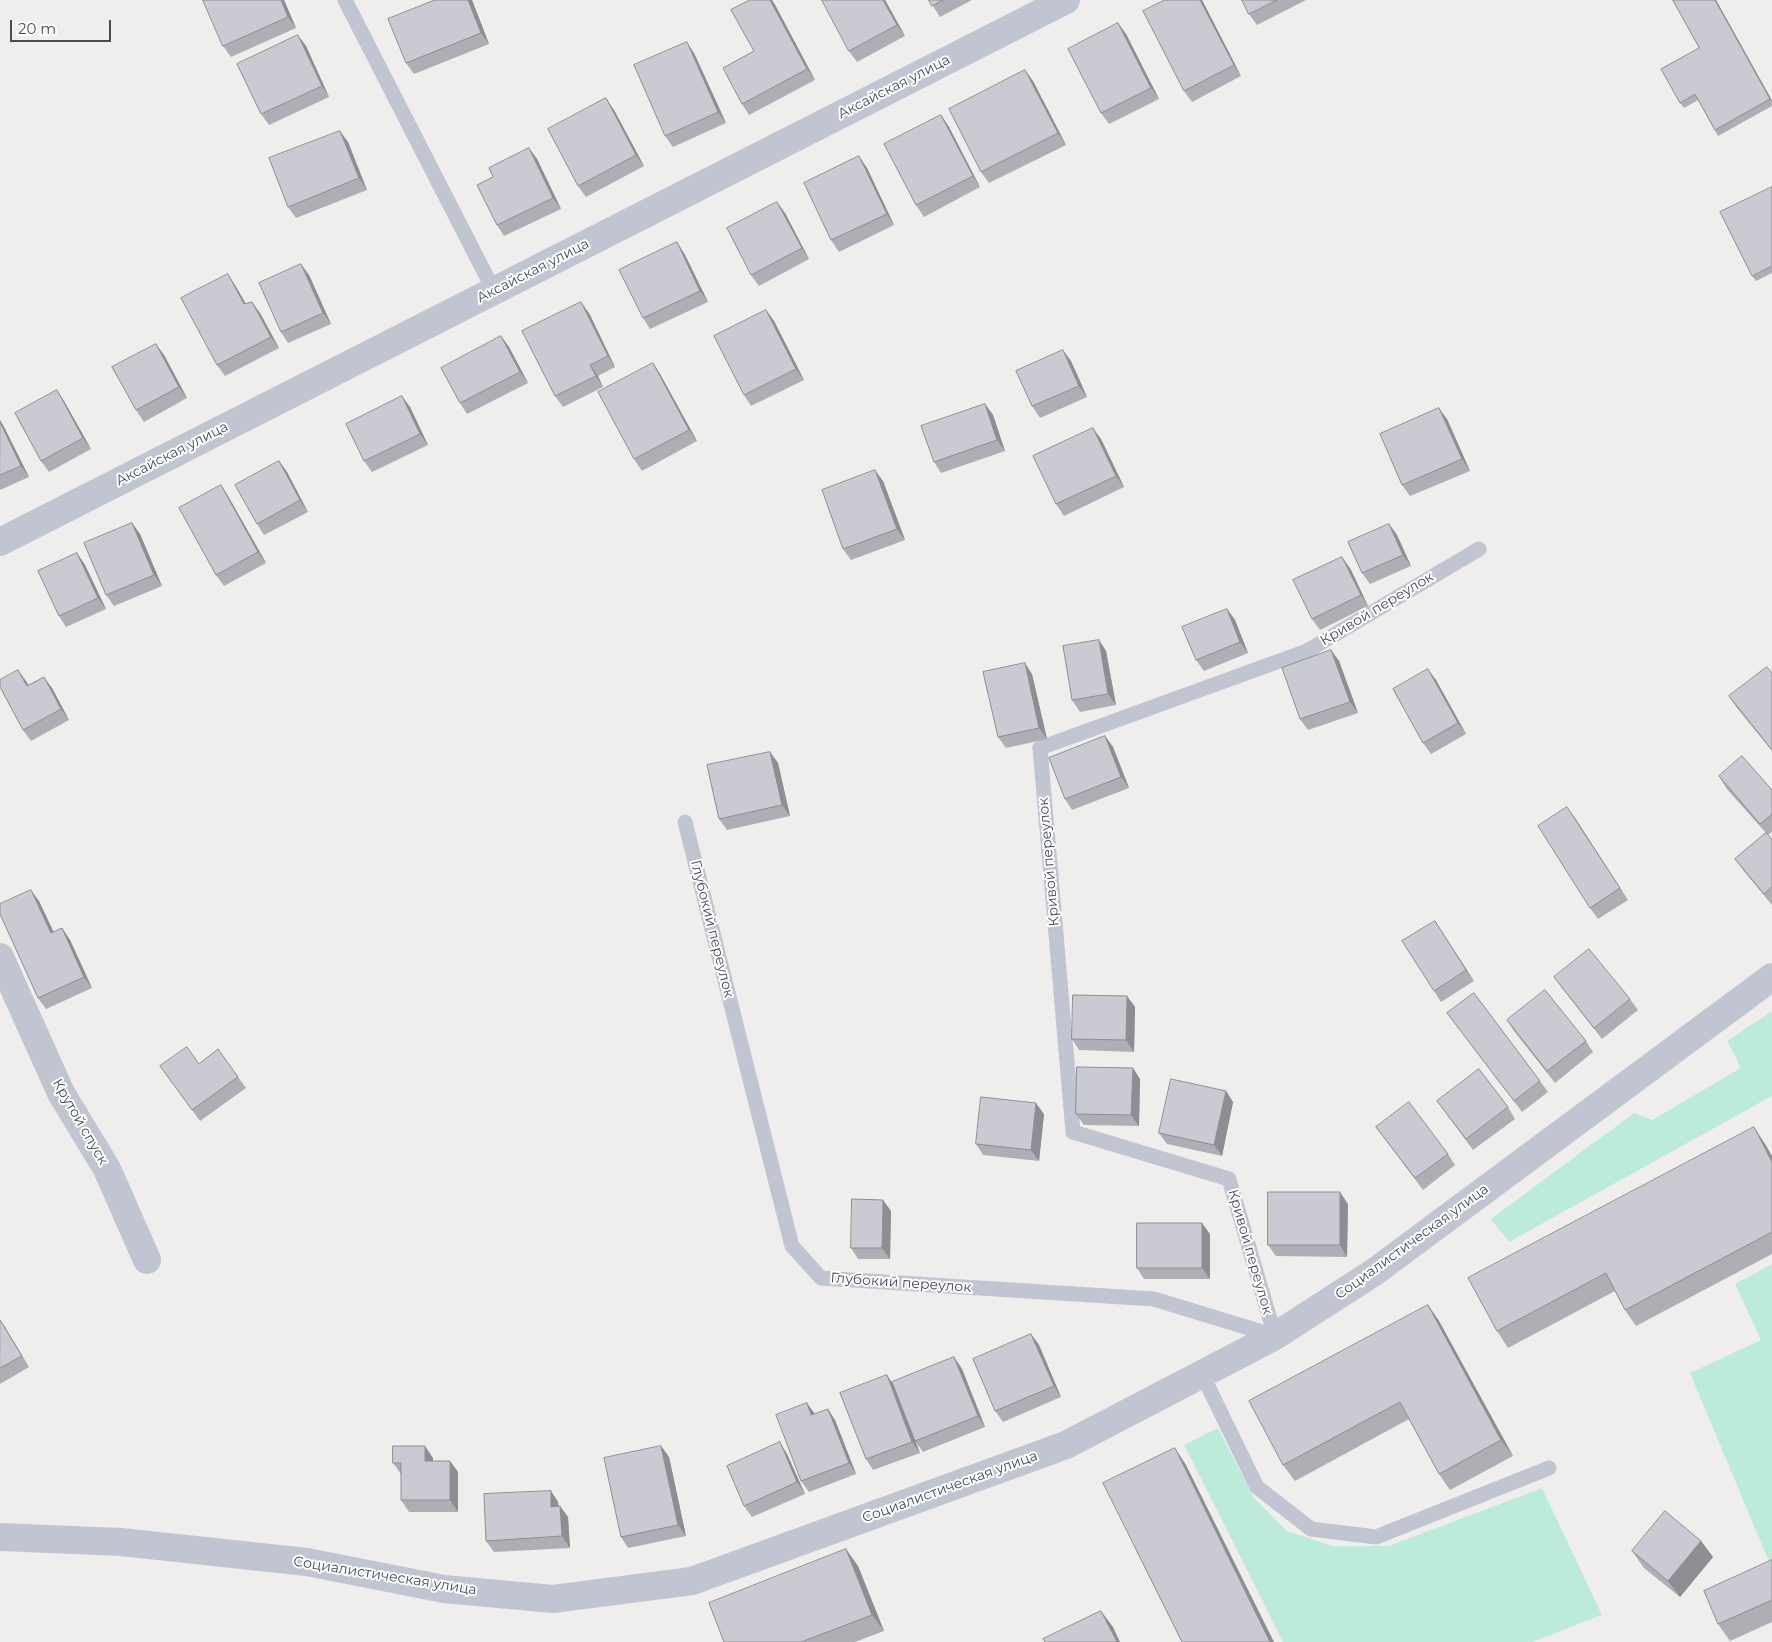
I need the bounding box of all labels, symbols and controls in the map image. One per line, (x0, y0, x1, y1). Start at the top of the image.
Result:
scale bar (12, 10, 114, 42)
text: 20 m (18, 19, 56, 38)
street label: Аксайская улица (835, 51, 953, 123)
street label: Аксайская улица (474, 235, 592, 307)
street label: Аксайская улица (113, 418, 231, 490)
street label: Кривой переулок (1317, 569, 1437, 649)
street label: Кривой переулок (1035, 797, 1063, 927)
street label: Глубокий переулок (687, 858, 737, 1000)
street label: Крутой спуск (49, 1076, 111, 1168)
street label: Социалистическая улица (1332, 1181, 1492, 1303)
street label: Кривой переулок (1224, 1188, 1276, 1316)
street label: Глубокий переулок (830, 1270, 972, 1296)
street label: Социалистическая улица (860, 1447, 1040, 1527)
street label: Социалистическая улица (292, 1553, 478, 1599)

